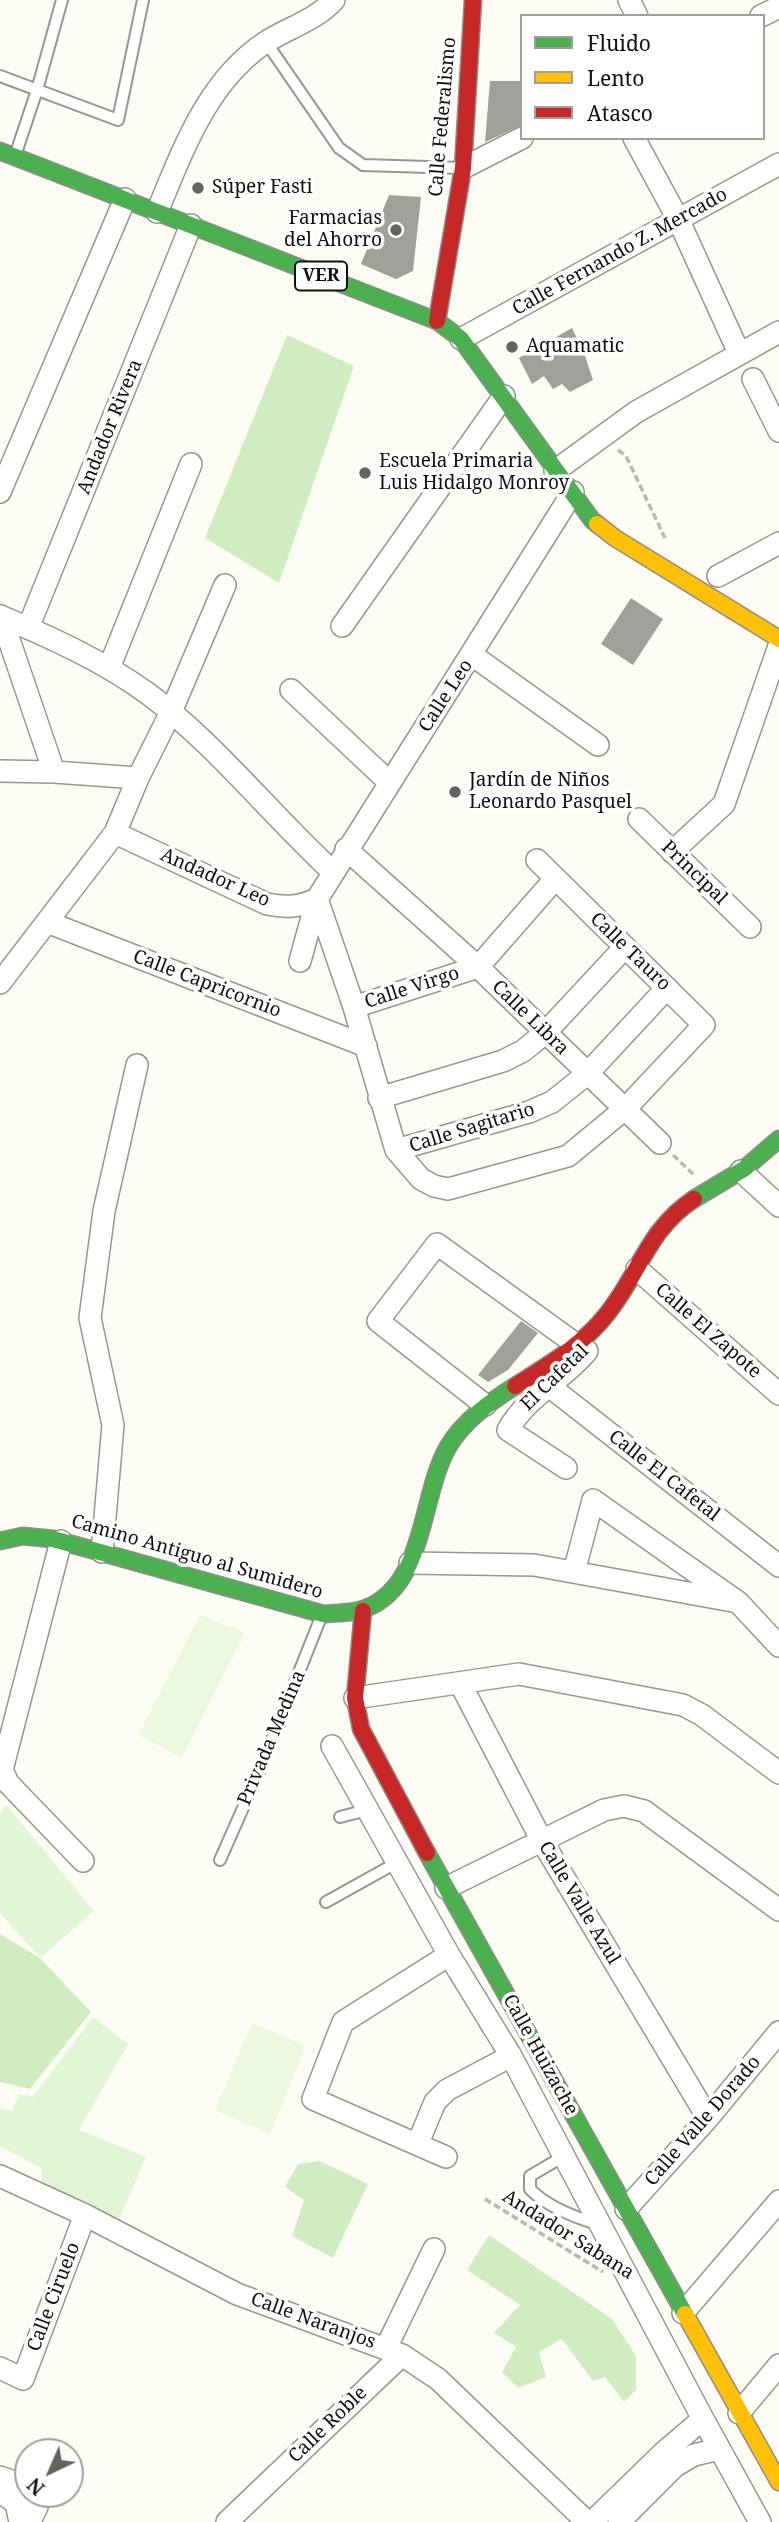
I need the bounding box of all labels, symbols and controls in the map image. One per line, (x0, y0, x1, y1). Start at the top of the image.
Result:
legend (520, 14, 765, 140)
text: Fluido (587, 29, 651, 57)
street label: Calle Federalismo (425, 36, 461, 198)
text: Lento (587, 64, 644, 92)
text: Atasco (587, 99, 653, 127)
place label: Súper Fasti (212, 177, 313, 199)
marker: Súper Fasti (190, 180, 206, 196)
street label: Calle Fernando Z. Mercado (509, 183, 731, 321)
place label: Farmacias del Ahorro (284, 208, 382, 252)
marker: Farmacias del Ahorro (388, 222, 404, 238)
road number: VER (295, 262, 347, 290)
place label: Aquamatic (526, 336, 624, 358)
marker: Aquamatic (504, 339, 520, 355)
street label: Andador Rivera (73, 356, 147, 498)
place label: Escuela Primaria Luis Hidalgo Monroy (379, 451, 569, 495)
marker: Escuela Primaria Luis Hidalgo Monroy (357, 465, 373, 481)
street label: Calle Leo (414, 655, 478, 737)
place label: Jardín de Niños Leonardo Pasquel (469, 770, 632, 814)
marker: Jardín de Niños Leonardo Pasquel (447, 784, 463, 800)
street label: Principal (656, 836, 732, 910)
street label: Andador Leo (157, 844, 273, 912)
street label: Calle Tauro (585, 908, 675, 996)
street label: Calle Capricornio (130, 945, 284, 1023)
street label: Calle Virgo (362, 962, 462, 1014)
street label: Calle Libra (487, 976, 573, 1060)
street label: Calle Sagitario (407, 1098, 537, 1158)
street label: Calle El Zapote (650, 1279, 766, 1383)
street label: El Cafetal (516, 1340, 594, 1416)
street label: Calle El Cafetal (604, 1426, 724, 1526)
street label: Camino Antiguo al Sumidero (68, 1510, 326, 1604)
street label: Privada Medina (233, 1667, 311, 1809)
street label: Calle Valle Azul (533, 1837, 625, 1969)
street label: Calle Huizache (497, 1991, 583, 2119)
street label: Calle Valle Dorado (640, 2051, 766, 2191)
street label: Andador Sabana (498, 2185, 638, 2285)
street label: Calle Ciruelo (23, 2239, 85, 2355)
street label: Calle Naranjos (247, 2288, 379, 2354)
street label: Calle Roble (284, 2382, 372, 2468)
north arrow (14, 2438, 84, 2508)
text: N (21, 2472, 50, 2501)

